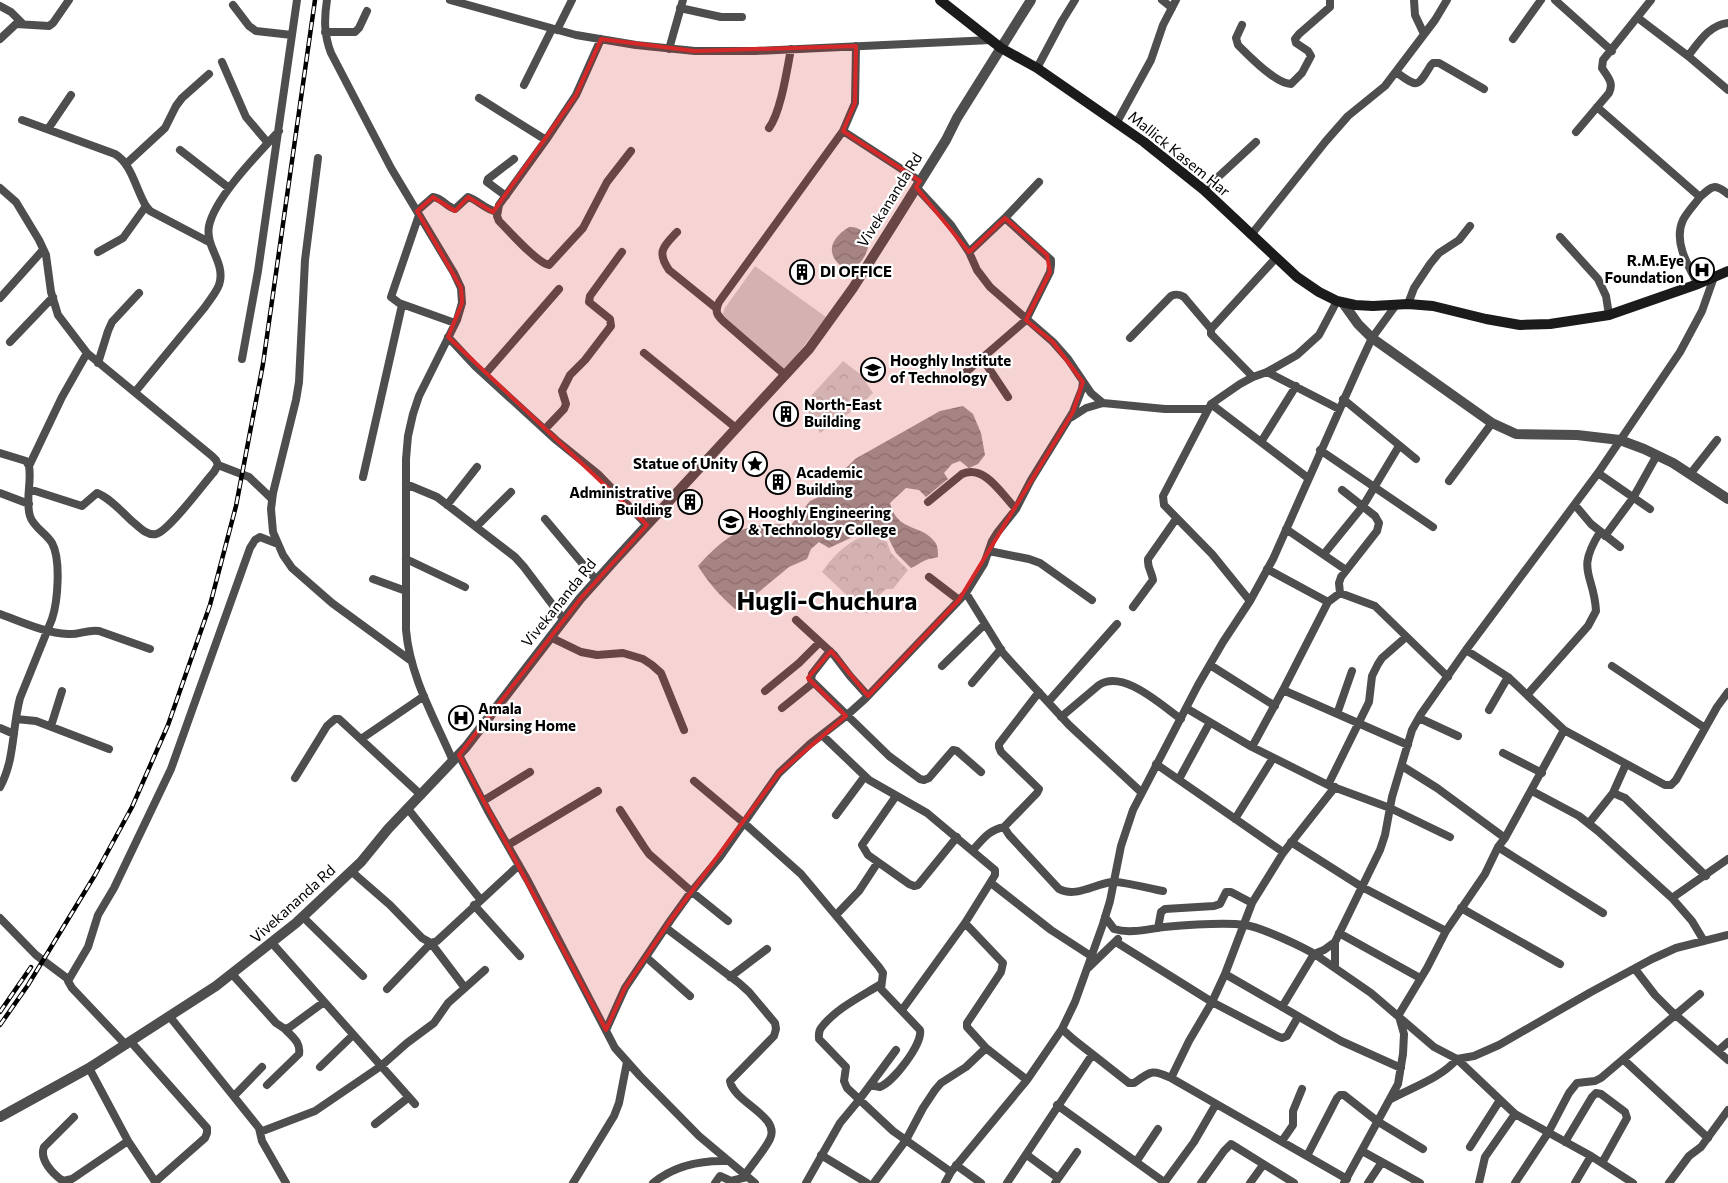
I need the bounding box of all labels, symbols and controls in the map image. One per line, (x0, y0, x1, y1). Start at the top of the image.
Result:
street label: Mallick Kasem Har (1125, 107, 1234, 200)
street label: Vivekananda Rd (853, 149, 925, 250)
place label: R.M.Eye Foundation (1604, 251, 1684, 286)
hospital icon: R.M.Eye Foundation (1689, 257, 1715, 283)
building icon: DI OFFICE (789, 259, 815, 285)
place label: DI OFFICE (820, 262, 892, 280)
place label: Hooghly Institute of Technology (890, 351, 1011, 386)
school or university icon: Hooghly Institute of Technology (860, 357, 886, 383)
place label: North-East Building (804, 395, 882, 430)
building icon: North-East Building (773, 401, 799, 427)
place icon: Statue of Unity (742, 451, 768, 477)
place label: Statue of Unity (633, 454, 739, 472)
place label: Academic Building (796, 463, 863, 498)
building icon: Academic Building (765, 469, 791, 495)
place label: Administrative Building (569, 483, 672, 518)
building icon: Administrative Building (677, 489, 703, 515)
place label: Hooghly Engineering & Technology College (748, 503, 896, 538)
school or university icon: Hooghly Engineering & Technology College (718, 509, 744, 535)
street label: Vivekananda Rd (517, 555, 599, 650)
district label: Hugli-Chuchura (736, 585, 918, 615)
place label: Amala Nursing Home (478, 699, 576, 734)
hospital icon: Amala Nursing Home (448, 705, 474, 731)
street label: Vivekananda Rd (246, 860, 339, 946)

